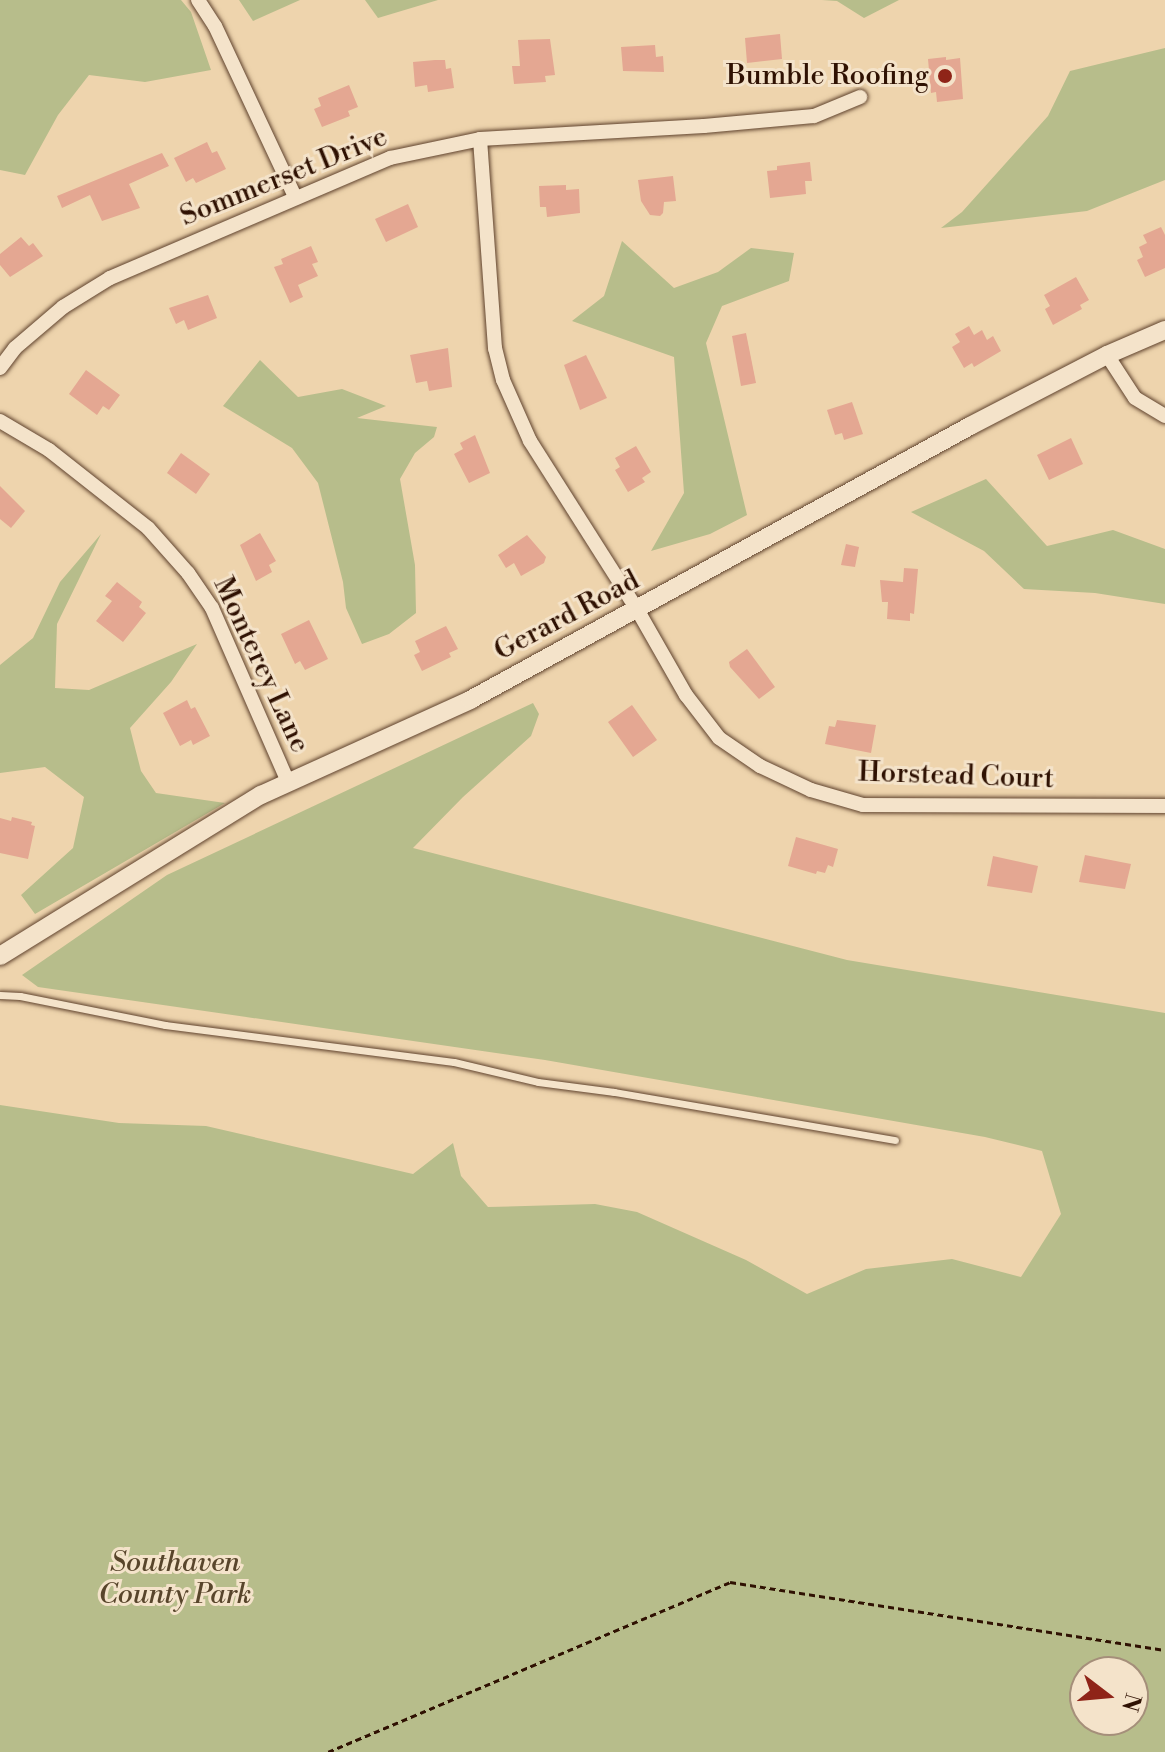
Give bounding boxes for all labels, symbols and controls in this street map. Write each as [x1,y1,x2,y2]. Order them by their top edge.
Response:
place label: Bumble Roofing [726,59,929,93]
marker: Bumble Roofing [936,67,954,85]
street label: Sommerset Drive [175,120,393,234]
street label: Gerard Road [489,564,645,668]
street label: Monterey Lane [206,572,316,758]
street label: Horstead Court [857,756,1055,796]
park label: Southaven County Park [99,1546,251,1612]
north arrow [1069,1656,1149,1736]
text: N [1115,1690,1146,1714]

